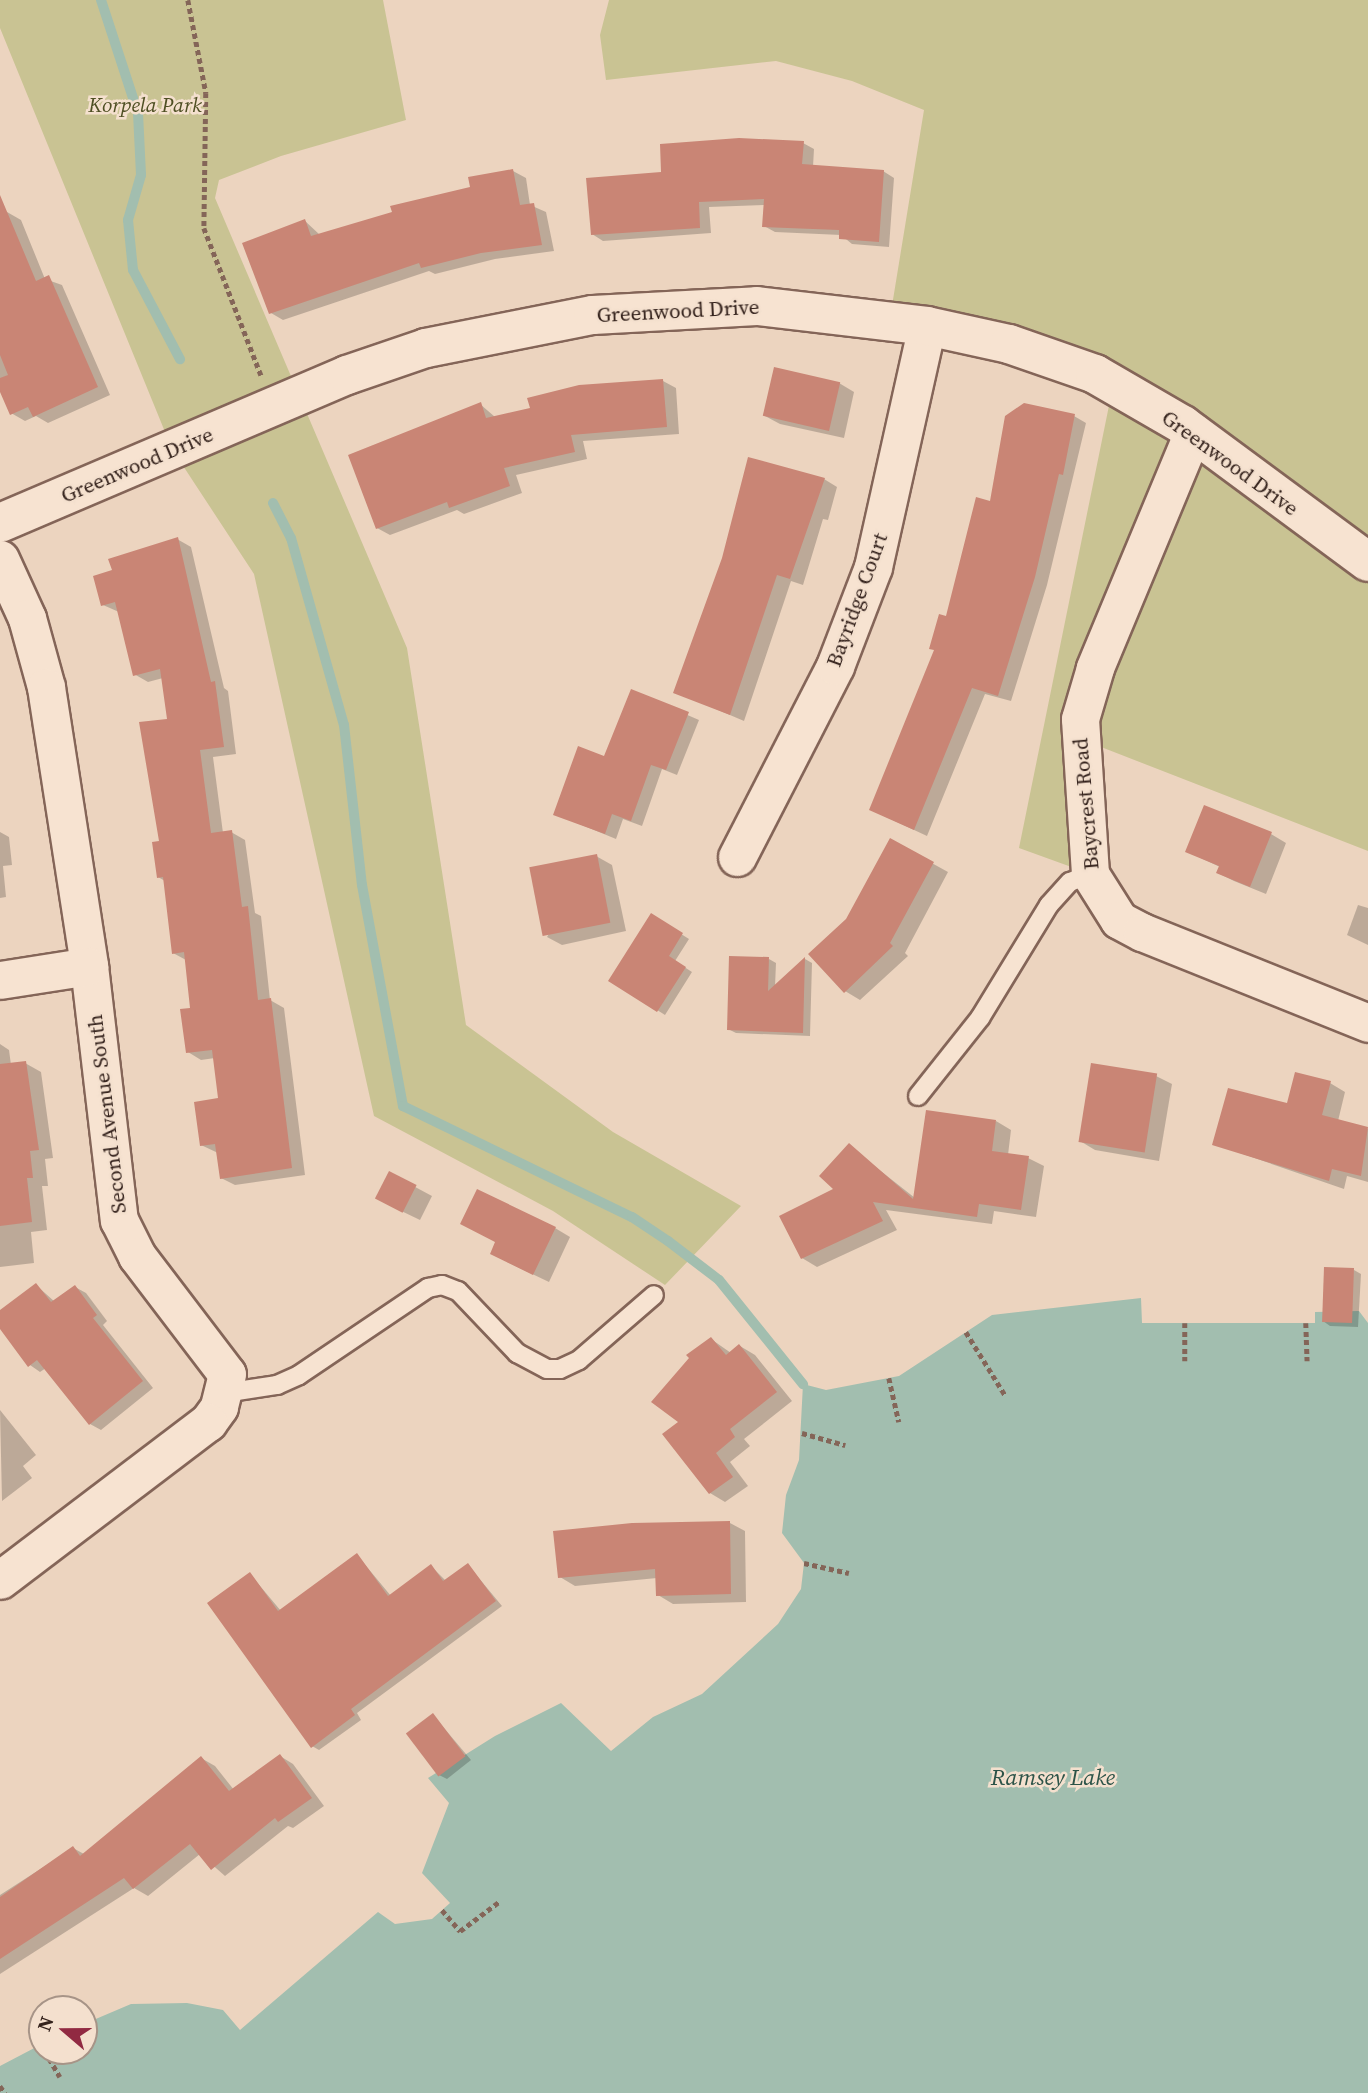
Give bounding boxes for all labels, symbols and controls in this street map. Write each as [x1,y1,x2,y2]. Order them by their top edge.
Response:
park label: Korpela Park [88,92,202,118]
street label: Greenwood Drive [596,294,760,328]
street label: Greenwood Drive [1157,405,1303,521]
street label: Greenwood Drive [57,422,217,508]
street label: Bayridge Court [821,530,893,670]
street label: Baycrest Road [1068,737,1104,871]
street label: Second Avenue South [82,1013,132,1215]
water label: Ramsey Lake [991,1763,1115,1791]
north arrow [28,1995,98,2065]
text: N [31,2013,60,2034]

